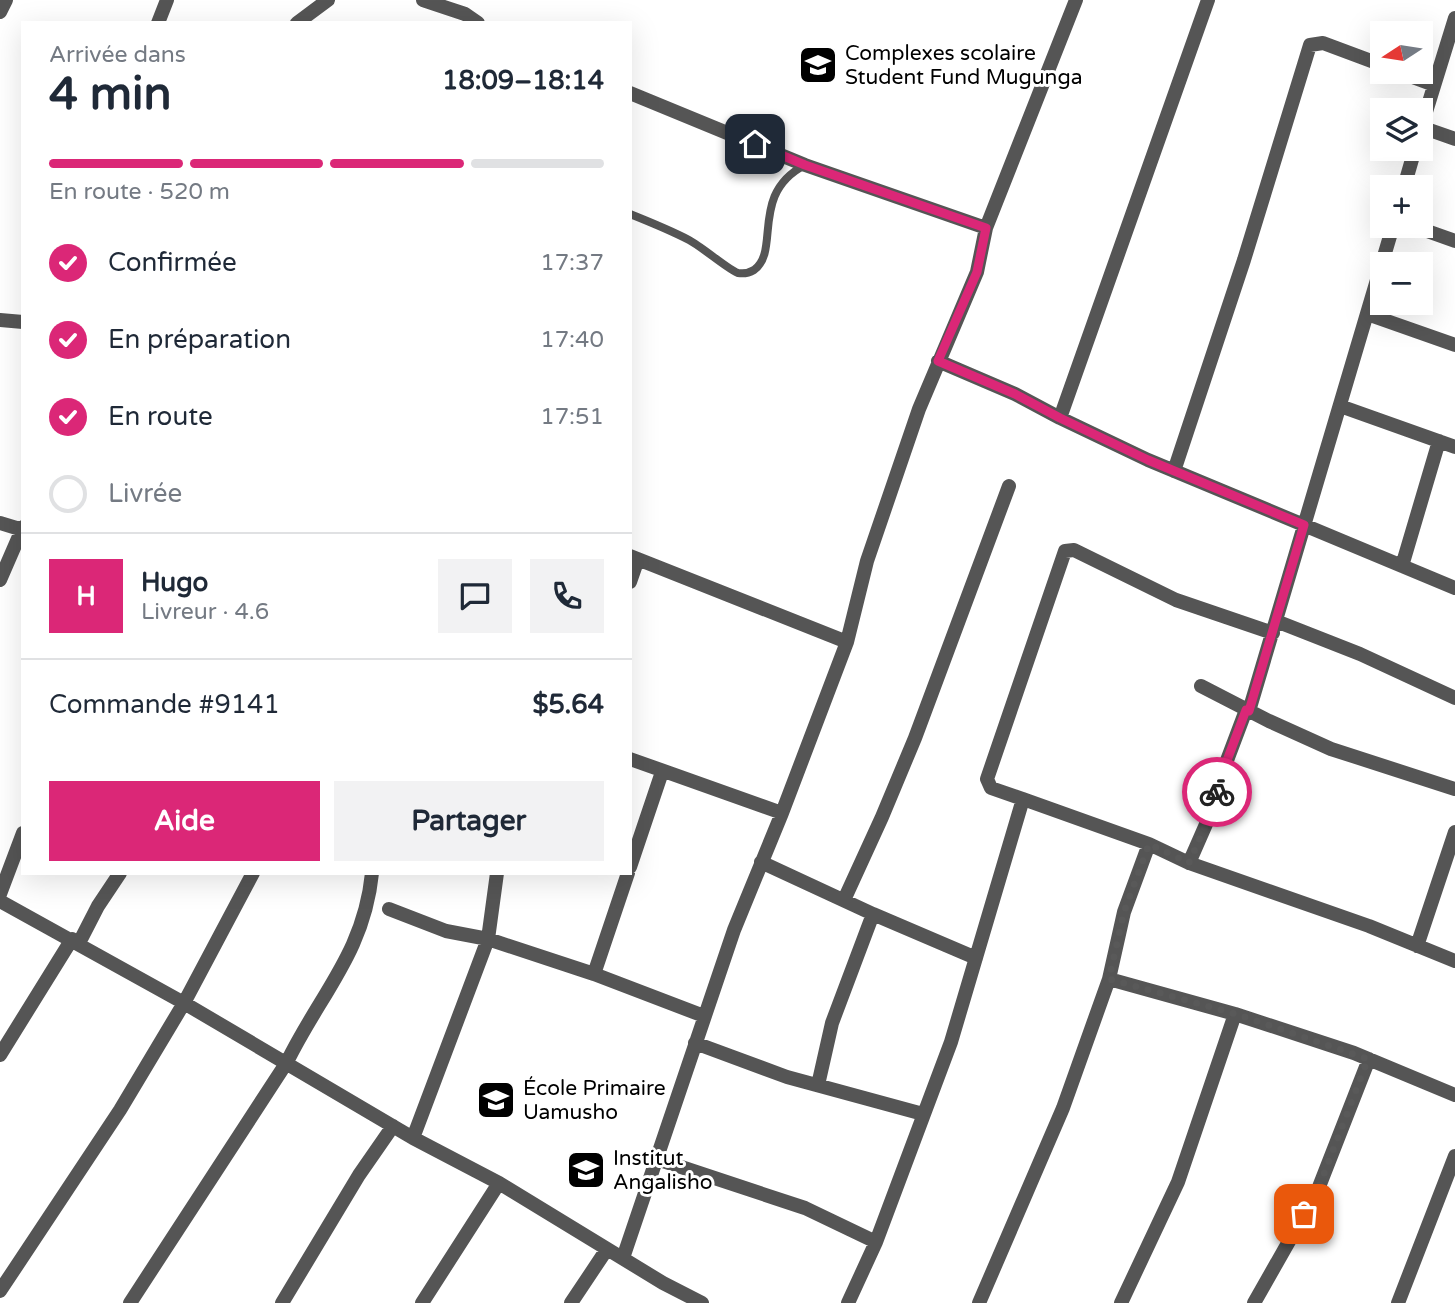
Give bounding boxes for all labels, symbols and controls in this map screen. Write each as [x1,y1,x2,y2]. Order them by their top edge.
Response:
north arrow [1370,21,1433,84]
map controls [1370,21,1433,315]
text: Arrivée dans [49,41,186,69]
place label: Complexes scolaire Student Fund Mugunga [845,41,1082,90]
school or university icon: Complexes scolaire Student Fund Mugunga [797,44,839,86]
text: 18:09–18:14 [442,65,604,96]
text: 4 min [49,67,172,122]
button: layers [1370,98,1433,161]
pin [725,114,785,174]
icon: home [736,125,774,163]
button: + [1370,175,1433,238]
text: En route · 520 m [49,178,230,206]
icon: check [49,244,87,282]
text: Confirmée [108,247,237,278]
text: 17:37 [540,249,604,277]
button: − [1370,252,1433,315]
icon: check [49,321,87,359]
text: En préparation [108,324,291,355]
text: 17:40 [540,326,604,354]
icon: check [49,398,87,436]
text: En route [108,401,213,432]
text: 17:51 [540,403,604,431]
text: Livrée [108,478,182,509]
button: chat [438,559,512,633]
button: phone [530,559,604,633]
text: Hugo [141,567,208,598]
text: H [76,581,96,612]
text: Livreur · 4.6 [141,598,269,626]
text: Commande #9141 [49,689,280,720]
text: $5.64 [532,689,604,720]
courier [1182,757,1252,827]
icon: bike [1198,773,1236,811]
button: Aide [49,781,320,861]
button: Partager [334,781,604,861]
place label: École Primaire Uamusho [523,1076,666,1125]
school or university icon: École Primaire Uamusho [475,1079,517,1121]
place label: Institut Angalisho [613,1146,712,1195]
school or university icon: Institut Angalisho [565,1149,607,1191]
pin [1274,1184,1334,1244]
icon: bag [1285,1195,1323,1233]

